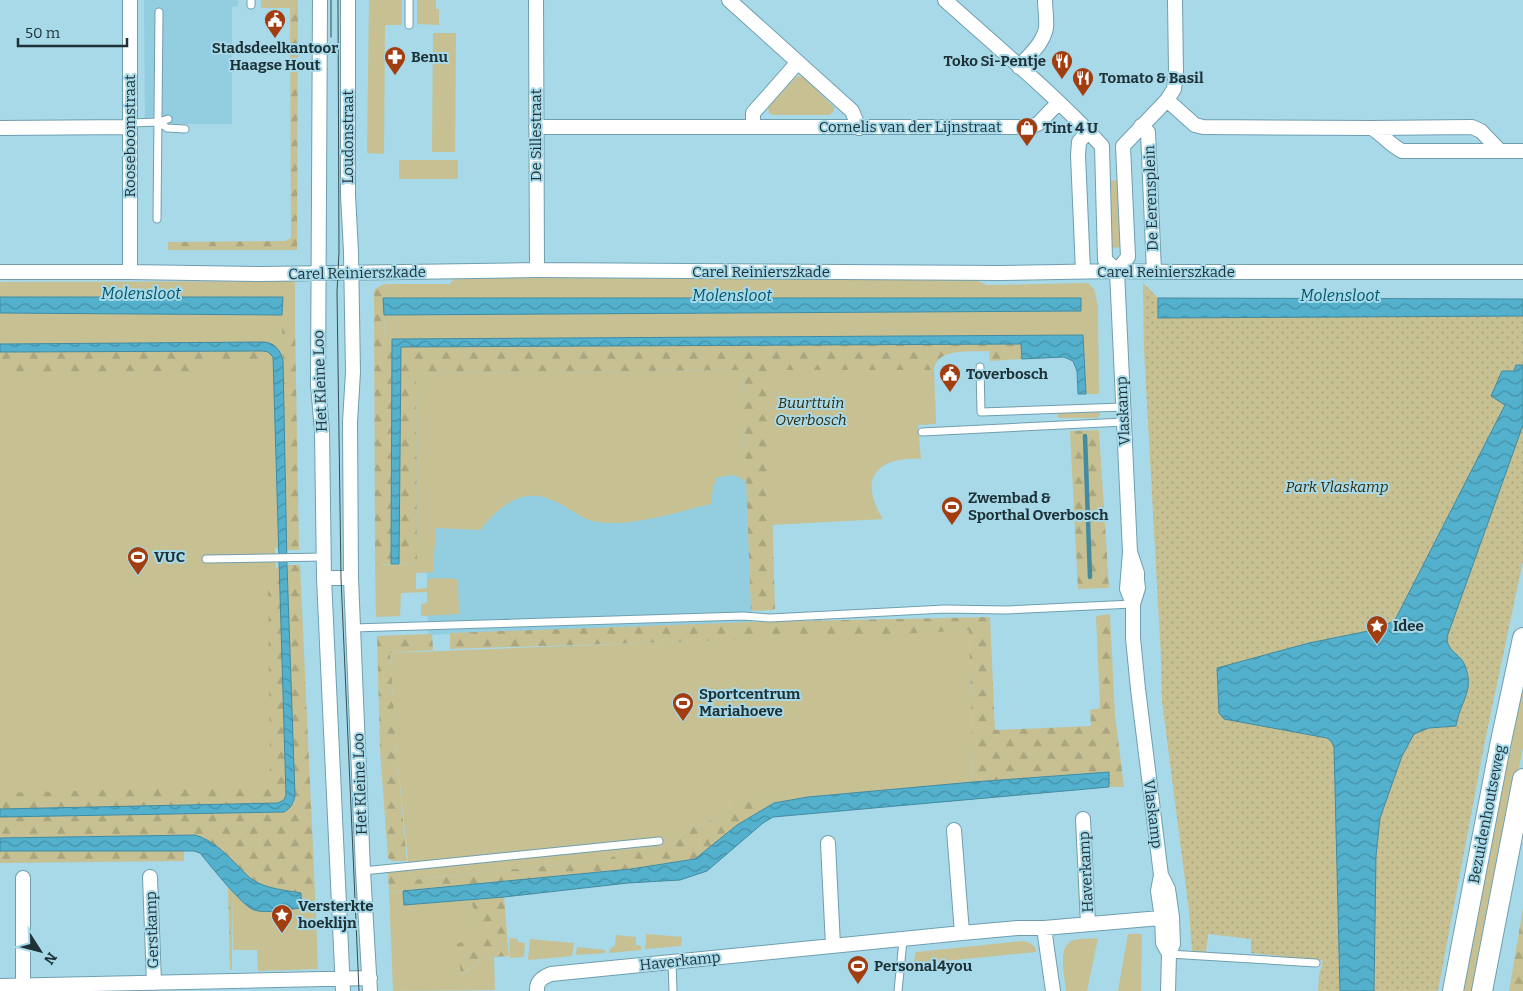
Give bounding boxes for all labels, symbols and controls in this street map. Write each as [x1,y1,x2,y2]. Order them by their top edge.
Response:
public building icon: Stadsdeelkantoor Haagse Hout [263,8,287,39]
scale bar [18,15,126,47]
text: 50 m [25,24,61,42]
place label: Stadsdeelkantoor Haagse Hout [212,39,338,74]
pharmacy icon: Benu [383,45,407,76]
place label: Benu [411,48,449,66]
restaurant icon: Toko Si-Pentje [1050,49,1074,80]
place label: Toko Si-Pentje [944,52,1046,70]
restaurant icon: Tomato & Basil [1071,66,1095,97]
place label: Tomato & Basil [1099,69,1204,87]
street label: Rooseboomstraat [121,74,139,198]
street label: De Sillestraat [527,88,545,181]
street label: Loudonstraat [339,90,357,184]
shop icon: Tint 4 U [1015,116,1039,147]
street label: Cornelis van der Lijnstraat [819,118,1002,136]
place label: Tint 4 U [1043,119,1098,137]
street label: De Eerensplein [1140,144,1162,251]
street label: Carel Reinierszkade [288,263,426,283]
street label: Carel Reinierszkade [692,263,830,281]
street label: Carel Reinierszkade [1097,263,1235,281]
water label: Molensloot [101,284,181,303]
water label: Molensloot [692,286,772,305]
water label: Molensloot [1300,286,1380,305]
street label: Het Kleine Loo [309,330,331,432]
public building icon: Toverbosch [938,362,962,393]
place label: Toverbosch [966,365,1049,383]
street label: Vlaskamp [1112,376,1134,446]
park label: Buurttuin Overbosch [775,394,847,429]
park label: Park Vlaskamp [1285,478,1389,496]
place label: Zwembad & Sporthal Overbosch [968,489,1109,524]
sports icon: Zwembad & Sporthal Overbosch [940,495,964,526]
sports icon: VUC [126,545,150,576]
place label: VUC [154,548,185,566]
place icon: Idee [1365,614,1389,645]
place label: Idee [1393,617,1424,635]
place label: Sportcentrum Mariahoeve [699,685,801,720]
sports icon: Sportcentrum Mariahoeve [671,691,695,722]
street label: Het Kleine Loo [349,733,371,835]
street label: Bezuidenhoutseweg [1465,743,1509,885]
street label: Vlaskamp [1140,779,1166,850]
street label: Haverkamp [1075,831,1097,913]
street label: Gerstkamp [142,891,162,969]
place label: Versterkte hoeklijn [298,897,374,932]
place icon: Versterkte hoeklijn [270,903,294,934]
north arrow [15,926,65,976]
street label: Haverkamp [639,948,721,974]
text: N [40,949,60,968]
sports icon: Personal4you [846,954,870,985]
place label: Personal4you [874,957,973,975]

